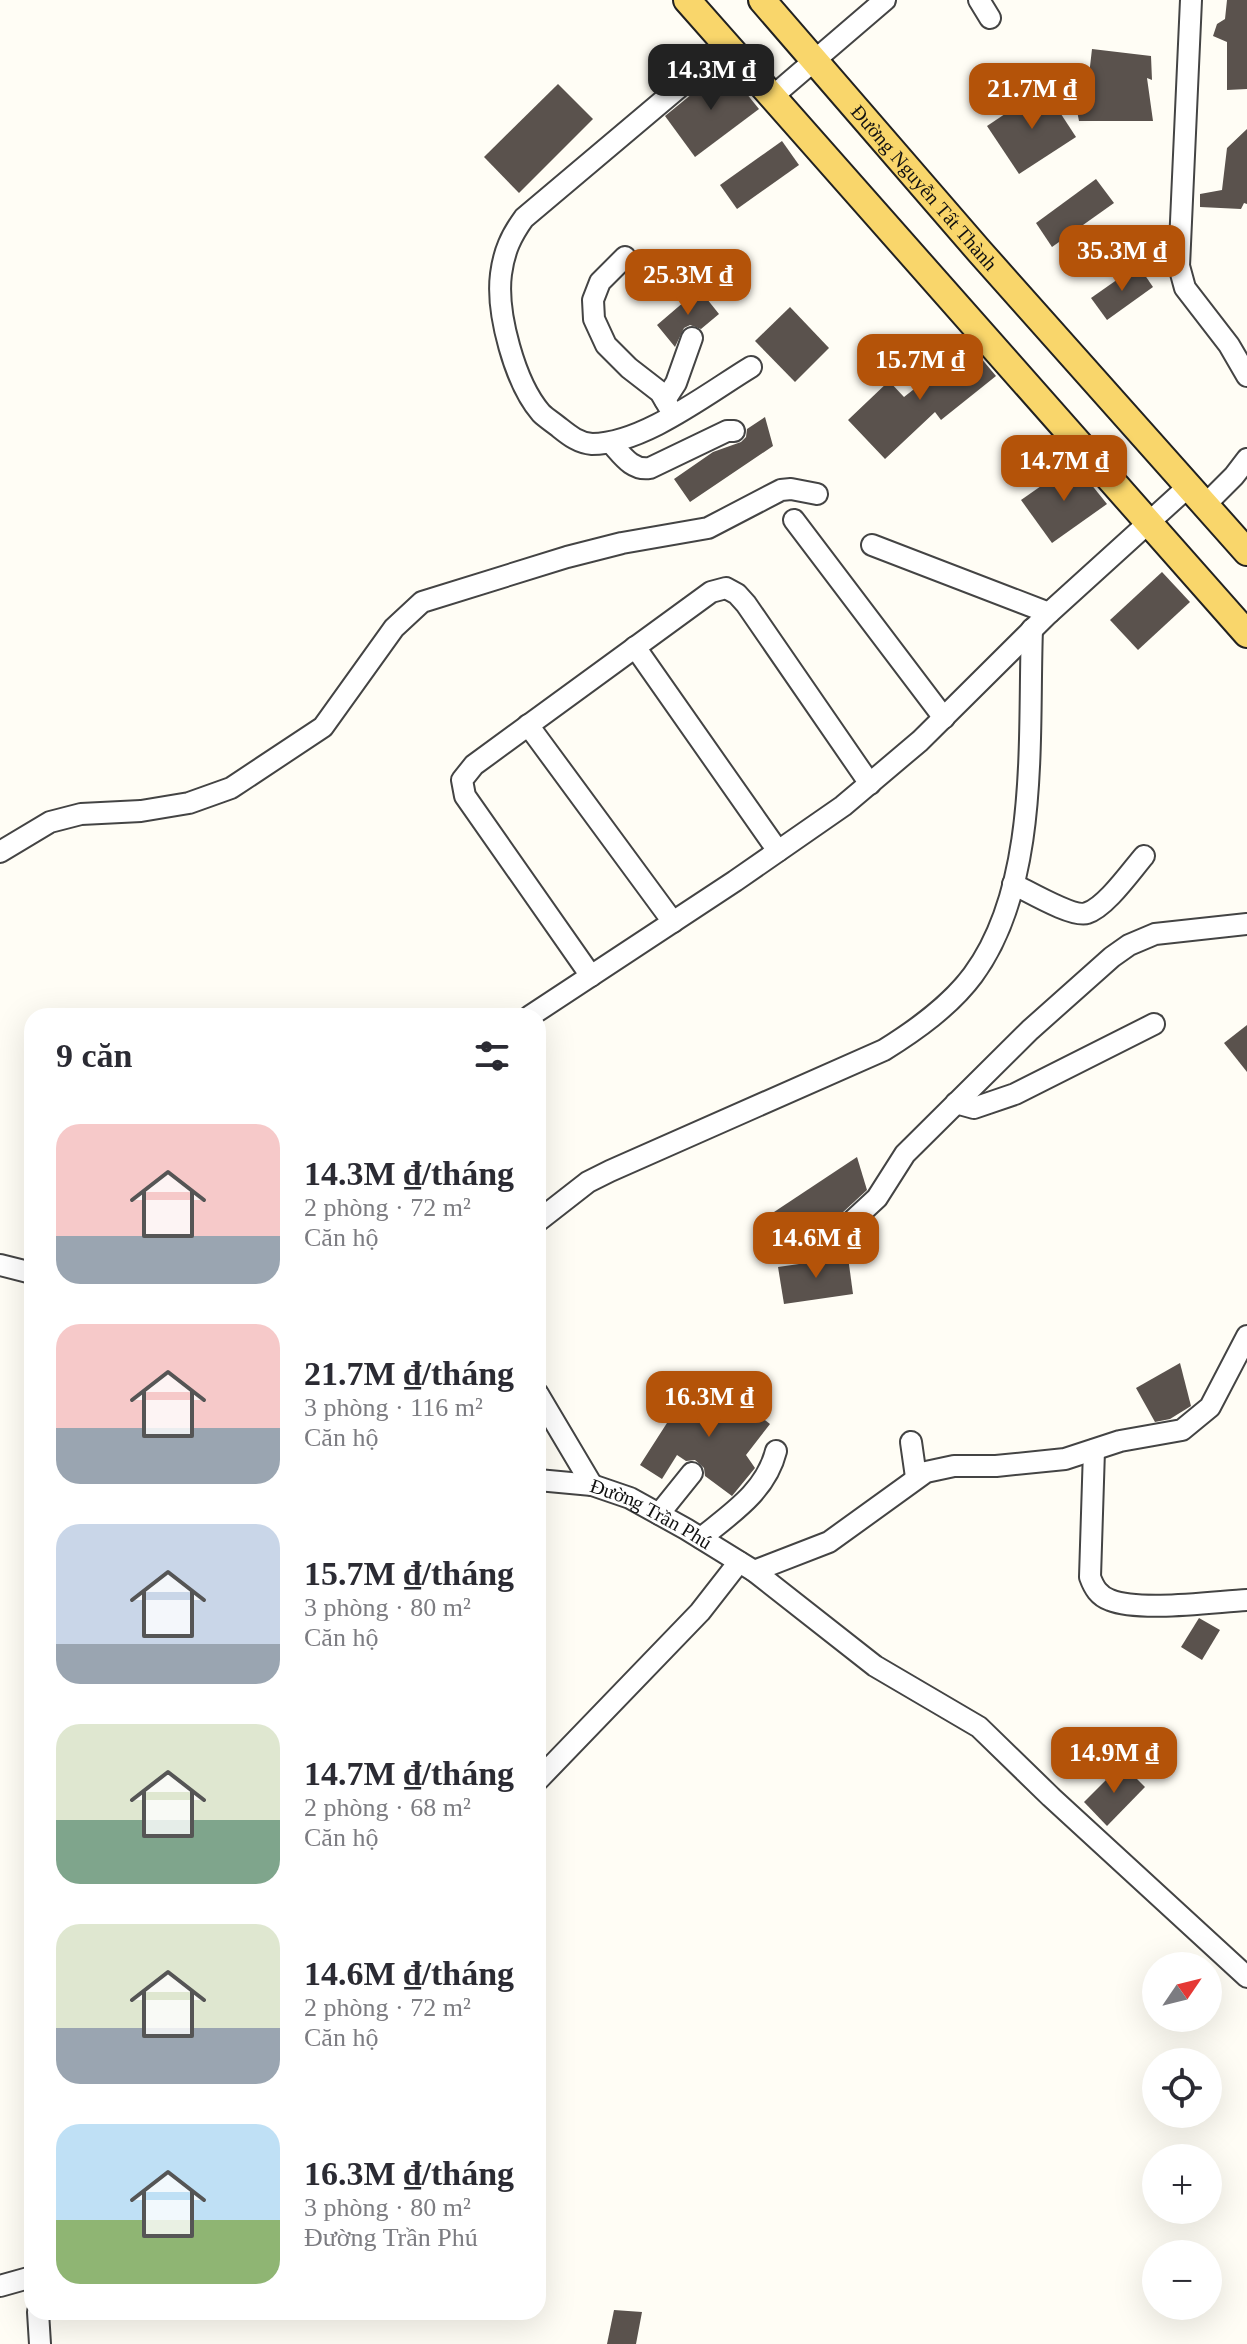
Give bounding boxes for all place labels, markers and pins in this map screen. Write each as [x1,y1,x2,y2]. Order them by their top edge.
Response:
pin: 14.3M ₫ [637,44,785,112]
pin: 21.7M ₫ [958,63,1106,131]
pin: 35.3M ₫ [1048,225,1196,293]
pin: 25.3M ₫ [614,249,762,317]
pin: 15.7M ₫ [846,334,994,402]
pin: 14.7M ₫ [990,435,1138,503]
pin: 14.6M ₫ [742,1212,890,1280]
pin: 16.3M ₫ [635,1371,783,1439]
pin: 14.9M ₫ [1040,1727,1188,1795]

